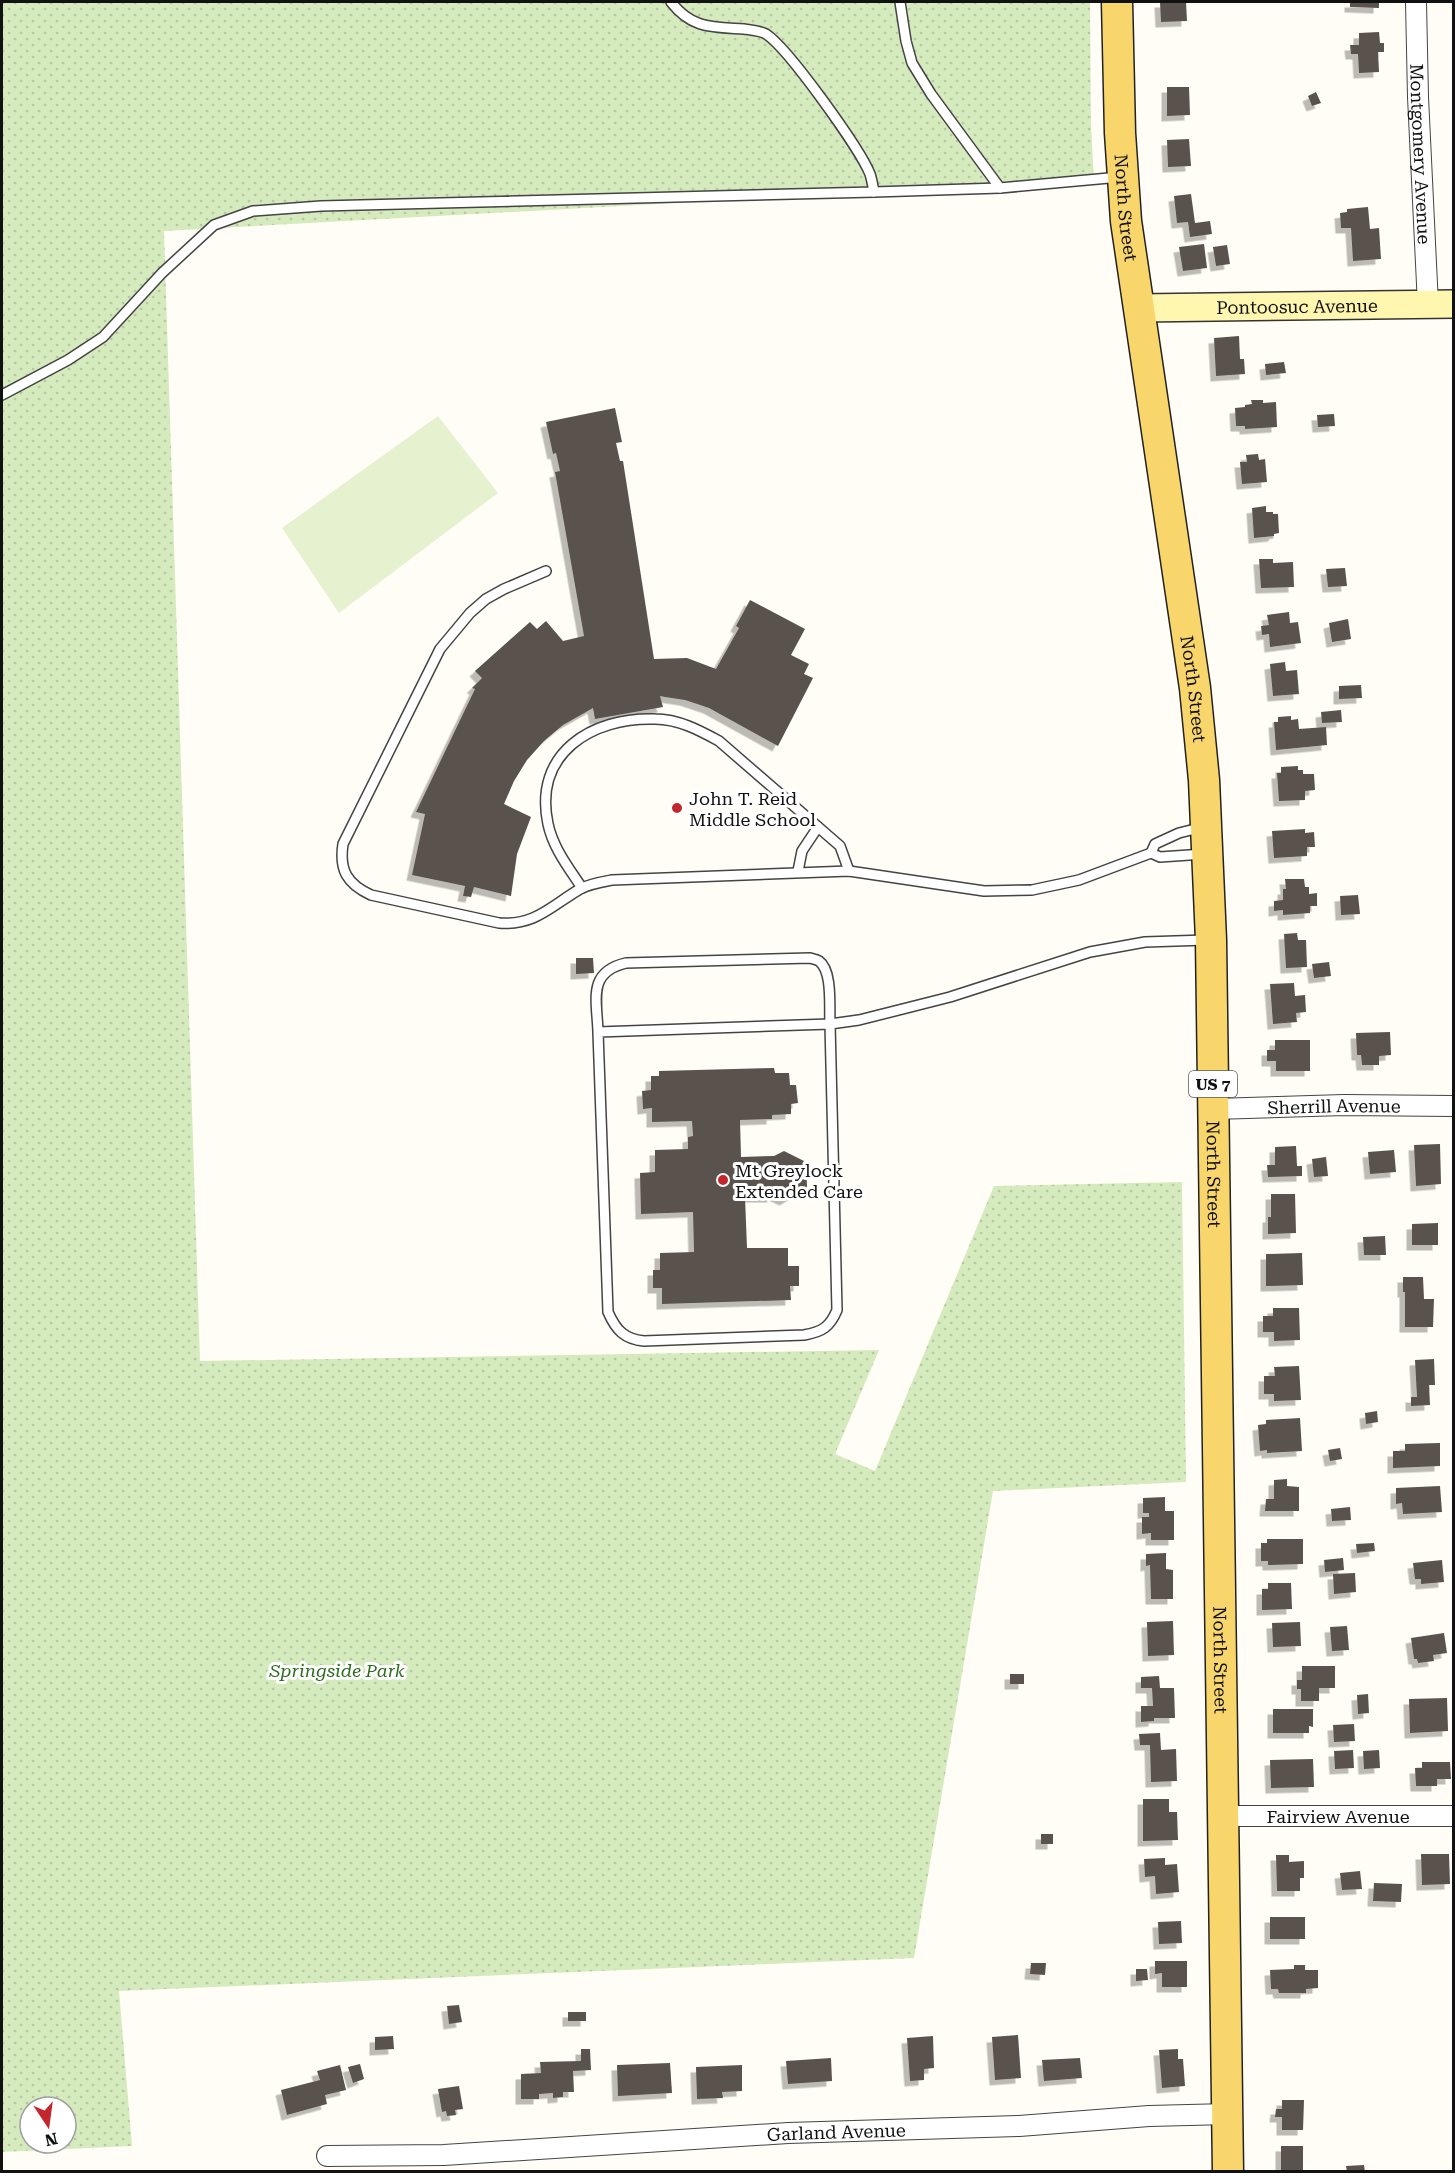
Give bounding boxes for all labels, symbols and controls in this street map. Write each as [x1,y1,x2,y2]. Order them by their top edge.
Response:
street label: Montgomery Avenue [1407,63,1436,245]
street label: North Street [1111,153,1142,263]
street label: Pontoosuc Avenue [1216,294,1378,318]
street label: North Street [1177,634,1211,744]
place label: John T. Reid Middle School [689,788,816,830]
marker: John T. Reid Middle School [670,801,684,815]
road number: US 7 [1189,1071,1237,1097]
street label: Sherrill Avenue [1267,1094,1401,1118]
street label: North Street [1203,1120,1225,1228]
place label: Mt Greylock Extended Care [735,1160,863,1202]
marker: Mt Greylock Extended Care [716,1173,730,1187]
street label: North Street [1210,1606,1232,1714]
park label: Springside Park [268,1660,405,1681]
street label: Fairview Avenue [1266,1806,1410,1827]
north arrow [18,2095,78,2155]
street label: Garland Avenue [766,2119,906,2145]
text: N [43,2128,59,2150]

